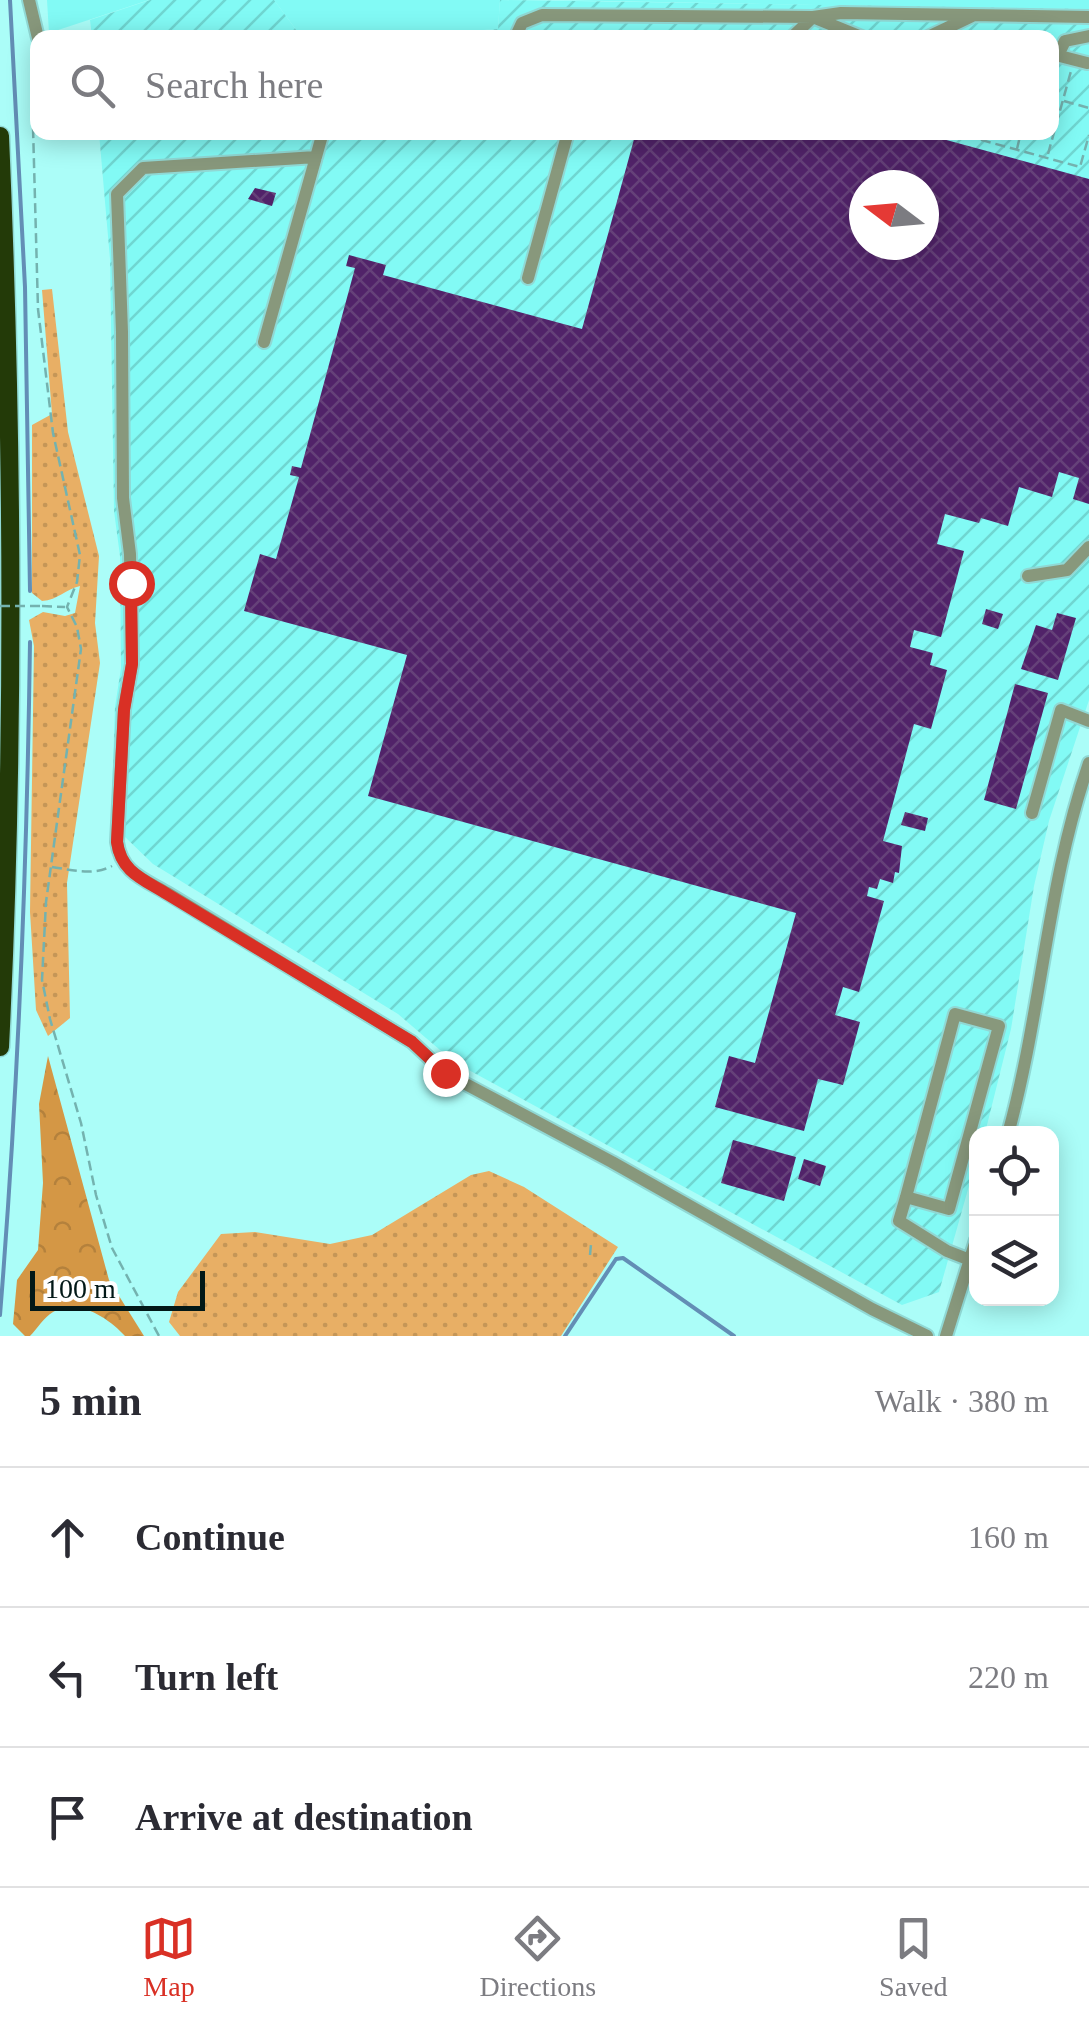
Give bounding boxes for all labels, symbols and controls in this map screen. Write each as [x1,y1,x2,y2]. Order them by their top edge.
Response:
search box [30,30,1059,140]
icon: search [65,58,120,113]
text: Search here [145,64,323,106]
north arrow [849,170,939,260]
route start [109,561,155,607]
route end [423,1051,469,1097]
map controls [969,1126,1059,1306]
button: locate [969,1126,1059,1216]
button: layers [969,1216,1059,1306]
scale bar [30,1266,205,1310]
text: 100 m [45,1273,116,1304]
text: 5 min [40,1378,142,1424]
text: Walk · 380 m [875,1383,1049,1419]
icon: ahead [40,1510,95,1565]
text: Continue [135,1516,285,1558]
text: 160 m [968,1519,1049,1555]
icon: left [40,1650,95,1705]
text: Turn left [135,1656,278,1698]
text: 220 m [968,1659,1049,1695]
icon: arrive [40,1790,95,1845]
text: Arrive at destination [135,1796,473,1838]
tab: Map [141,1911,196,2003]
tab: Directions [479,1911,596,2003]
tab: Saved [879,1911,948,2003]

